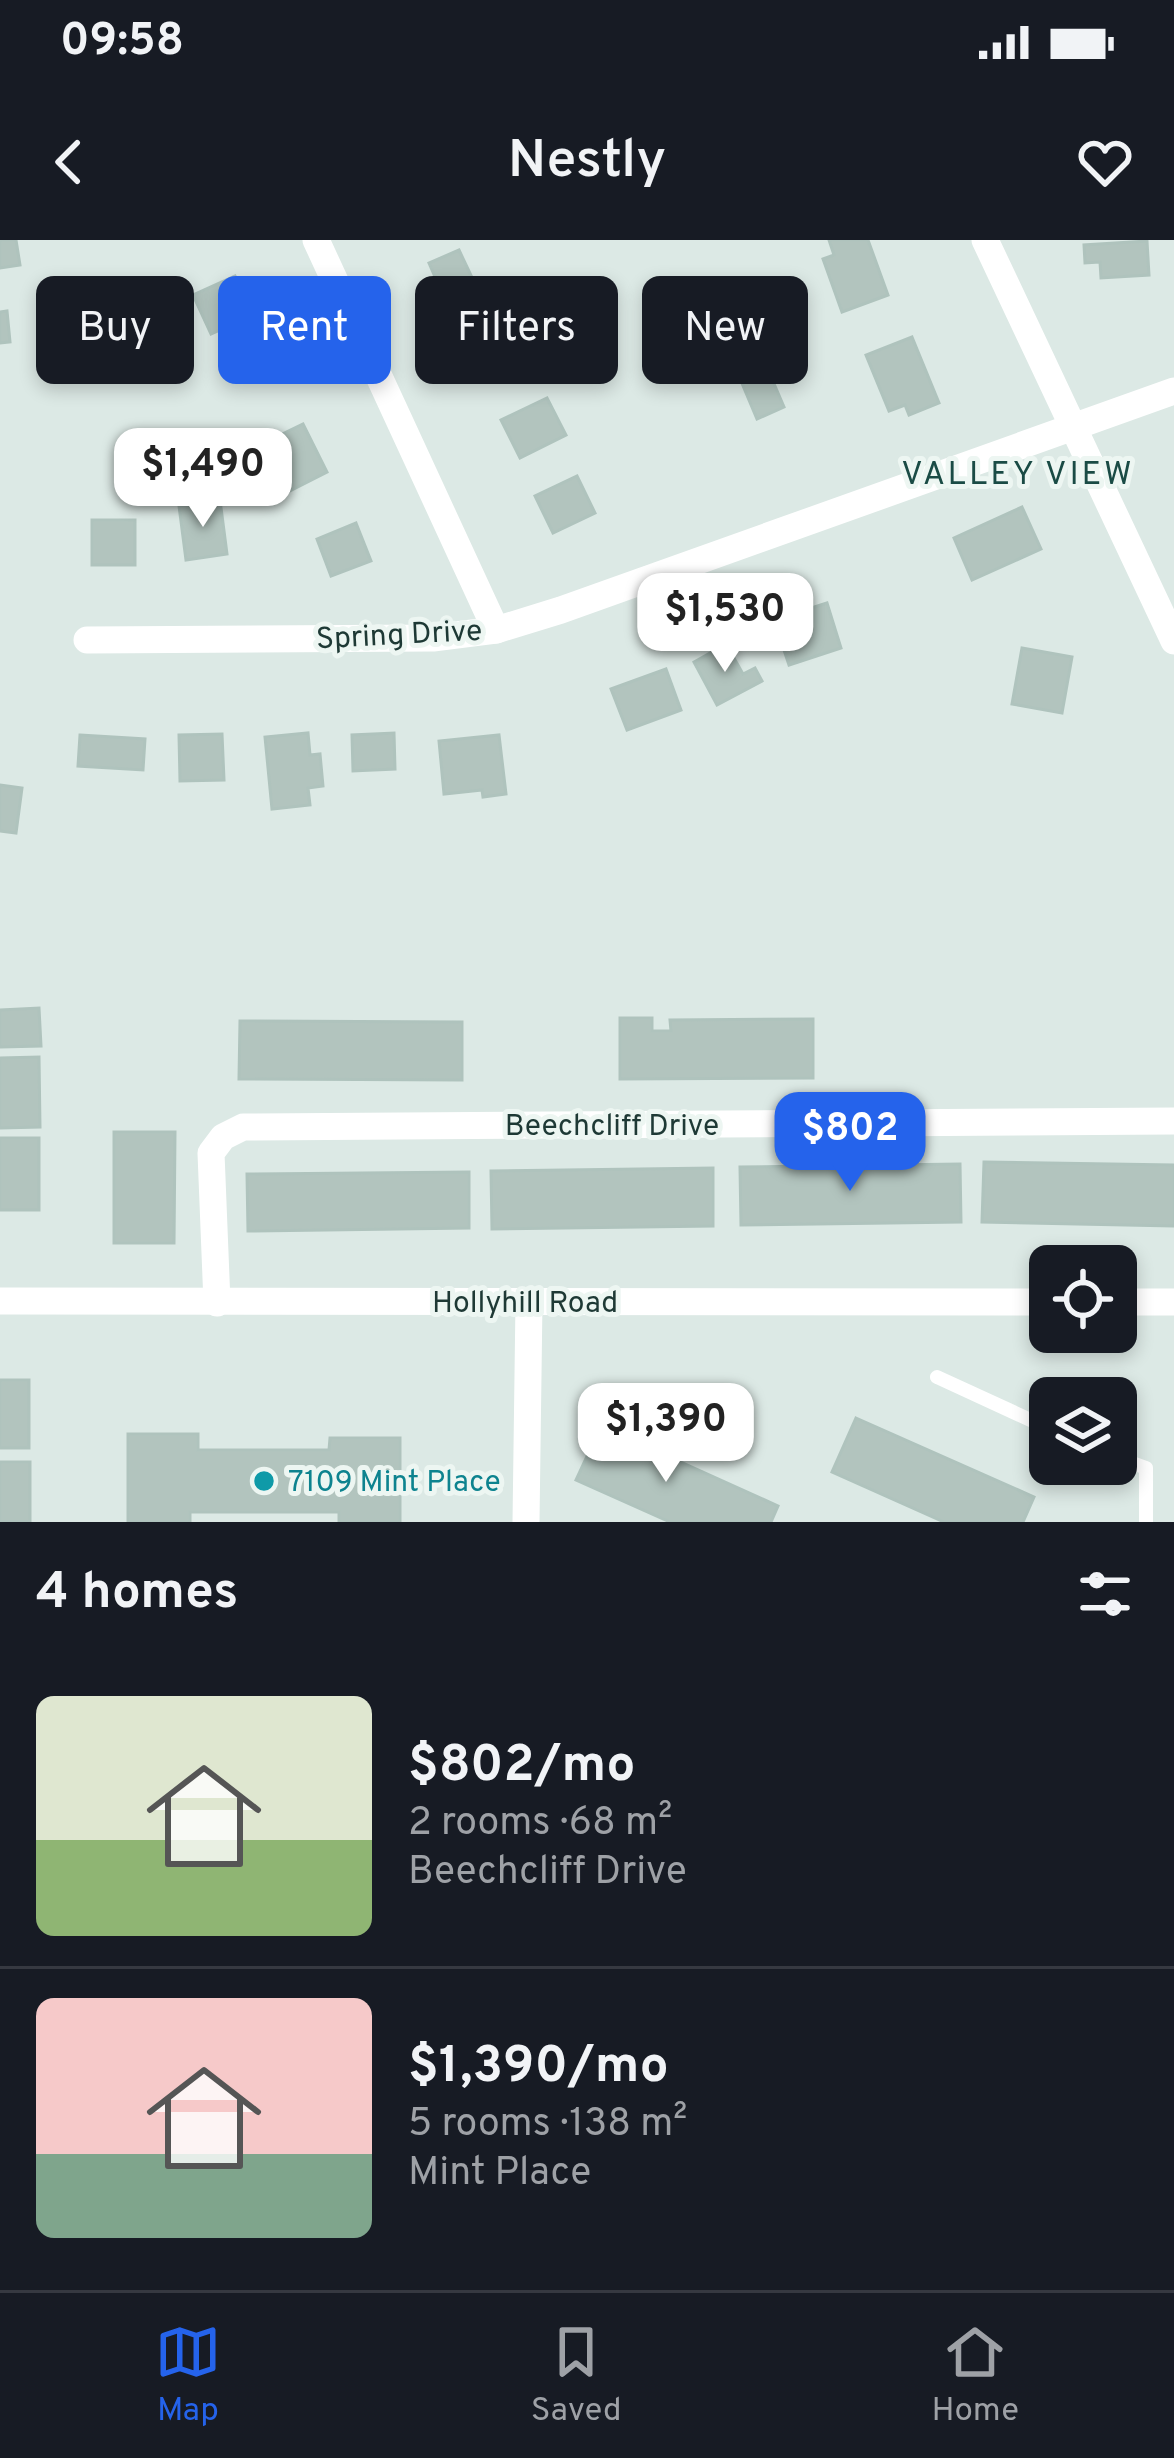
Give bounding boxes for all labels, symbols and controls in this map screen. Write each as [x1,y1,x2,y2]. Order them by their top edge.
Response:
text: 09:58 [60,14,184,71]
text: Nestly [508,128,666,197]
icon: back [36,129,102,195]
icon: heart [1072,129,1138,195]
chip: Buy [36,276,194,384]
chip: Rent [218,276,391,384]
chip: Filters [415,276,618,384]
chip: New [642,276,808,384]
pin: $1,490 [105,428,301,530]
text: $1,490 [141,442,265,491]
district label: VALLEY VIEW [901,455,1135,497]
pin: $1,530 [627,573,823,675]
text: $1,530 [664,587,786,636]
street label: Spring Drive [315,614,483,659]
pin: $802 [779,1092,921,1194]
text: $802 [802,1106,898,1155]
street label: Beechcliff Drive [505,1109,719,1146]
map controls [1029,1245,1137,1485]
button: locate [1029,1245,1137,1353]
street label: Hollyhill Road [432,1286,618,1323]
button: layers [1029,1377,1137,1485]
pin: $1,390 [568,1383,764,1485]
text: $1,390 [605,1397,727,1446]
place label: 7109 Mint Place [288,1465,501,1502]
marker: 7109 Mint Place [251,1468,277,1494]
icon: filters [1072,1561,1138,1627]
text: 4 homes [36,1562,238,1627]
text: $802/mo [408,1735,635,1800]
icon: home [132,1744,276,1888]
text: 2 rooms · 68 m² [408,1800,672,1849]
text: Beechcliff Drive [408,1849,687,1898]
text: $1,390/mo [408,2036,669,2101]
icon: home [132,2046,276,2190]
text: 5 rooms · 138 m² [408,2101,687,2150]
text: Mint Place [408,2150,591,2199]
tab: Map [155,2319,221,2433]
tab: Saved [531,2319,622,2433]
tab: Home [931,2319,1019,2433]

